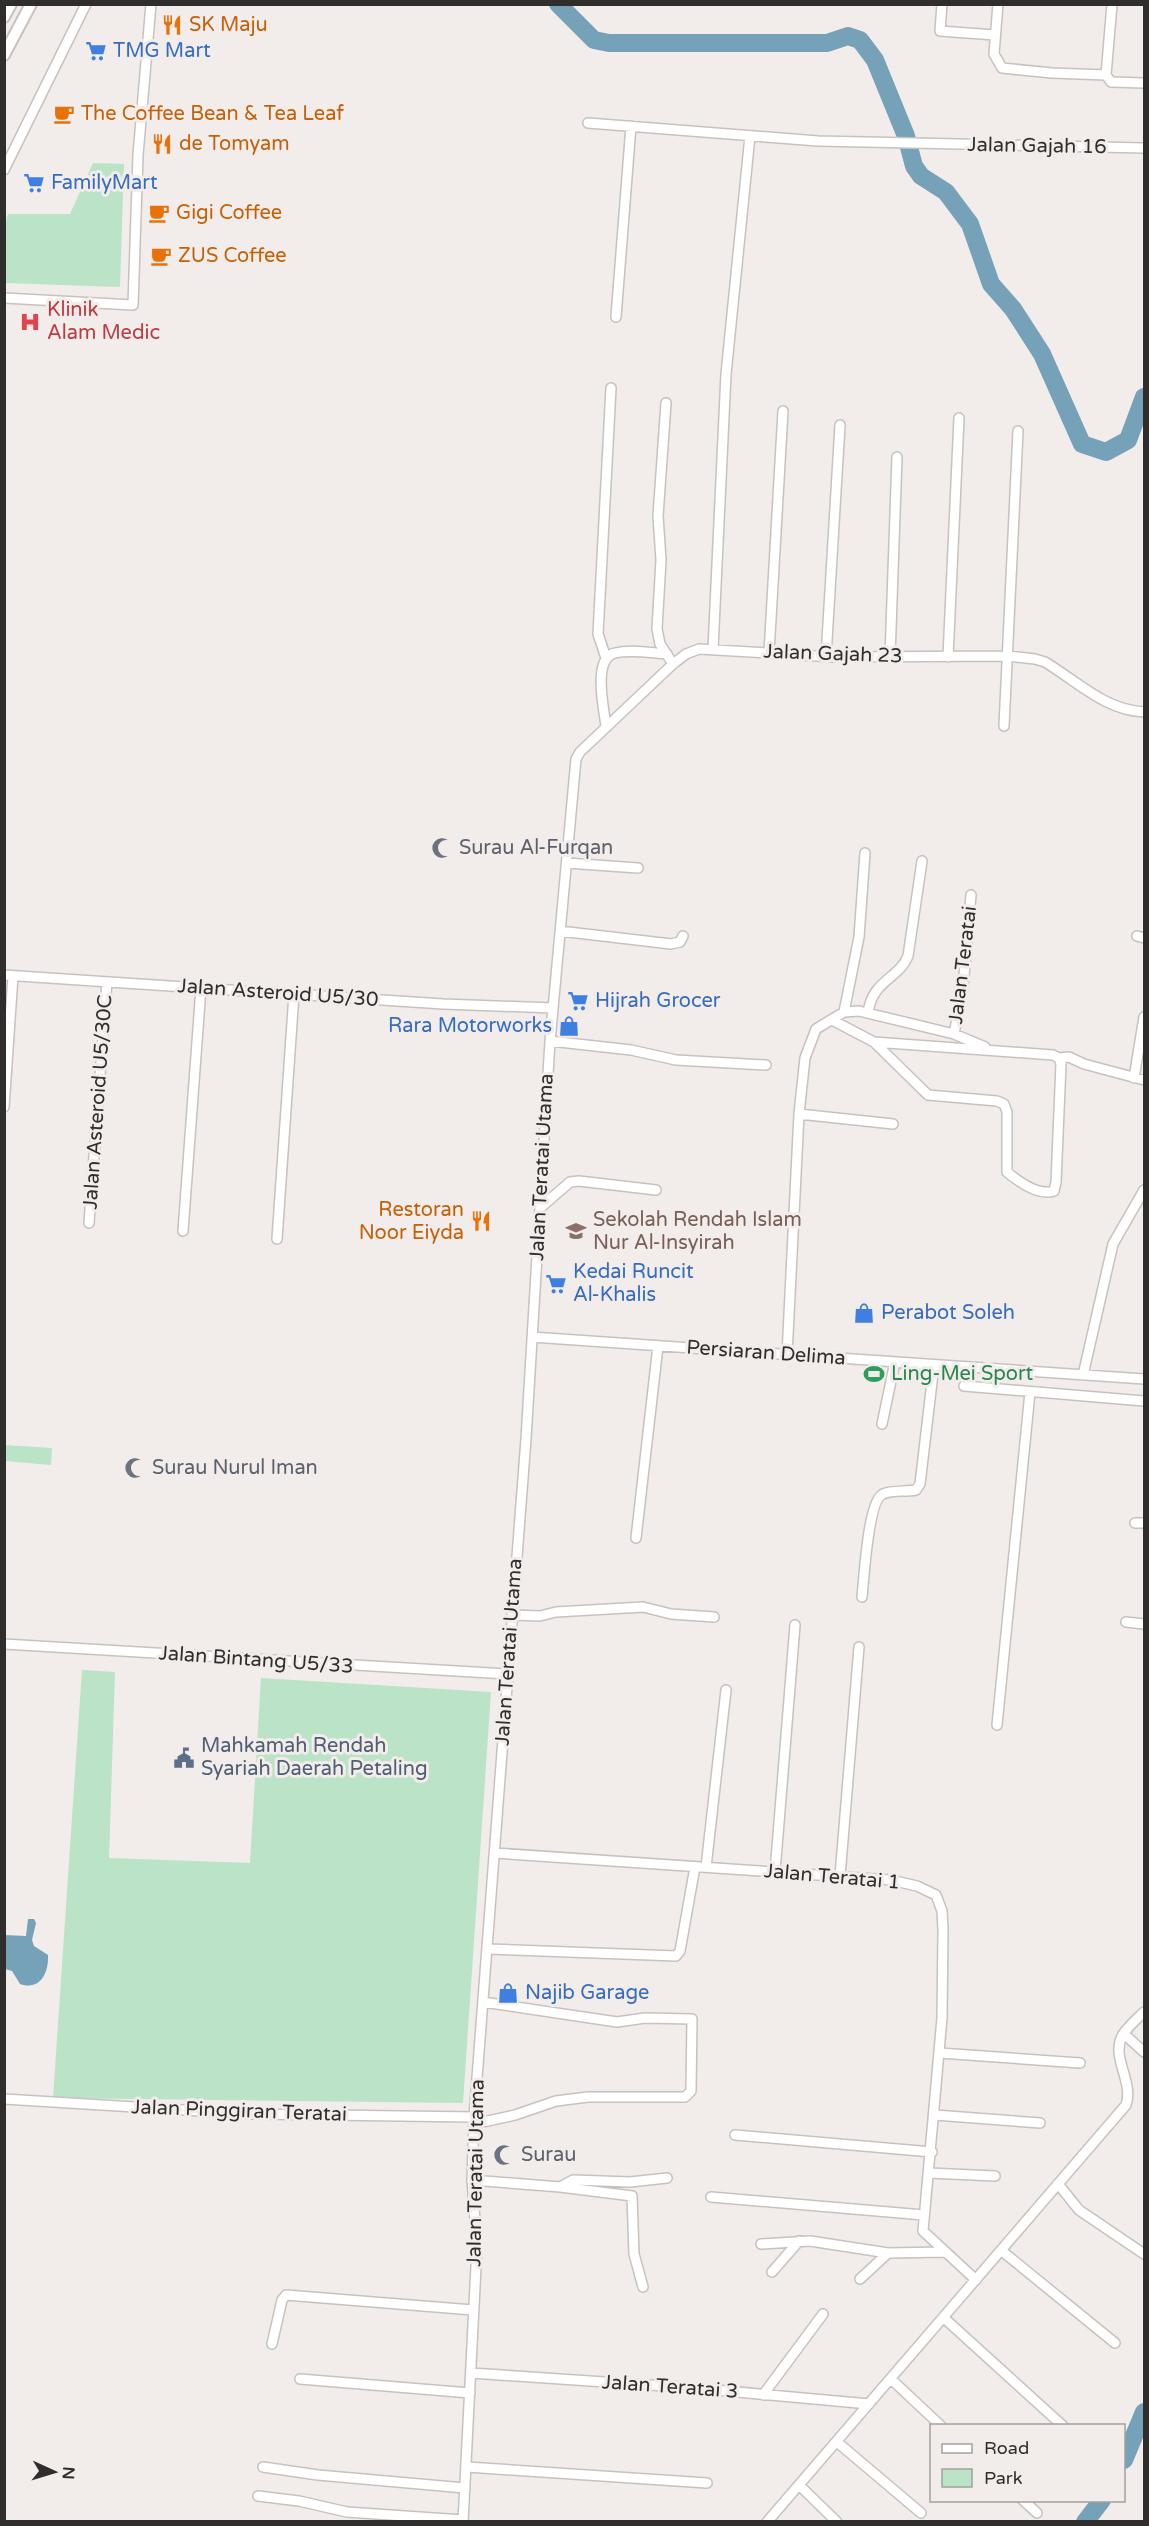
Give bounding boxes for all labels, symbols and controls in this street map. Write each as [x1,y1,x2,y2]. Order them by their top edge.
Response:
restaurant icon: SK Maju [160,13,184,37]
place label: SK Maju [189,13,268,37]
supermarket icon: TMG Mart [84,39,108,63]
place label: TMG Mart [113,39,211,63]
cafe icon: The Coffee Bean & Tea Leaf [52,102,76,126]
place label: The Coffee Bean & Tea Leaf [81,102,344,126]
restaurant icon: de Tomyam [150,132,174,156]
place label: de Tomyam [179,132,290,156]
street label: Jalan Gajah 16 [967,133,1107,159]
supermarket icon: FamilyMart [22,171,46,195]
place label: FamilyMart [51,171,158,195]
cafe icon: Gigi Coffee [147,201,171,225]
place label: Gigi Coffee [176,201,282,225]
cafe icon: ZUS Coffee [149,244,173,268]
place label: ZUS Coffee [178,244,287,268]
place label: Klinik Alam Medic [47,298,160,345]
hospital icon: Klinik Alam Medic [18,310,42,334]
street label: Jalan Gajah 23 [763,640,903,668]
mosque icon: Surau Al-Furqan [430,836,454,860]
place label: Surau Al-Furqan [459,836,613,860]
street label: Jalan Teratai [944,905,982,1025]
street label: Jalan Asteroid U5/30 [177,974,379,1012]
supermarket icon: Hijrah Grocer [566,989,590,1013]
place label: Hijrah Grocer [595,989,721,1013]
street label: Jalan Asteroid U5/30C [79,994,117,1210]
place label: Rara Motorworks [388,1014,552,1038]
shop icon: Rara Motorworks [557,1014,581,1038]
street label: Jalan Teratai Utama [525,1073,559,1261]
place label: Restoran Noor Eiyda [359,1198,464,1245]
place label: Sekolah Rendah Islam Nur Al-Insyirah [593,1208,802,1255]
restaurant icon: Restoran Noor Eiyda [469,1209,493,1233]
school or university icon: Sekolah Rendah Islam Nur Al-Insyirah [564,1219,588,1243]
place label: Kedai Runcit Al-Khalis [573,1260,694,1307]
supermarket icon: Kedai Runcit Al-Khalis [544,1272,568,1296]
shop icon: Perabot Soleh [852,1301,876,1325]
place label: Perabot Soleh [881,1301,1015,1325]
street label: Persiaran Delima [685,1335,847,1371]
sports icon: Ling-Mei Sport [862,1362,886,1386]
place label: Ling-Mei Sport [891,1362,1034,1386]
mosque icon: Surau Nurul Iman [123,1456,147,1480]
place label: Surau Nurul Iman [152,1456,318,1480]
street label: Jalan Teratai Utama [490,1558,528,1746]
street label: Jalan Bintang U5/33 [158,1641,354,1679]
place label: Mahkamah Rendah Syariah Daerah Petaling [201,1734,428,1781]
public building icon: Mahkamah Rendah Syariah Daerah Petaling [172,1746,196,1770]
street label: Jalan Teratai 1 [763,1859,901,1895]
shop icon: Najib Garage [496,1981,520,2005]
place label: Najib Garage [525,1981,649,2005]
street label: Jalan Teratai Utama [462,2079,490,2267]
street label: Jalan Pinggiran Teratai [131,2095,347,2127]
mosque icon: Surau [492,2143,516,2167]
place label: Surau [521,2143,576,2167]
street label: Jalan Teratai 3 [601,2370,739,2404]
legend [930,2424,1125,2502]
text: Road [984,2437,1029,2459]
north arrow [24,2442,84,2502]
text: N [58,2466,78,2480]
text: Park [984,2467,1023,2489]

